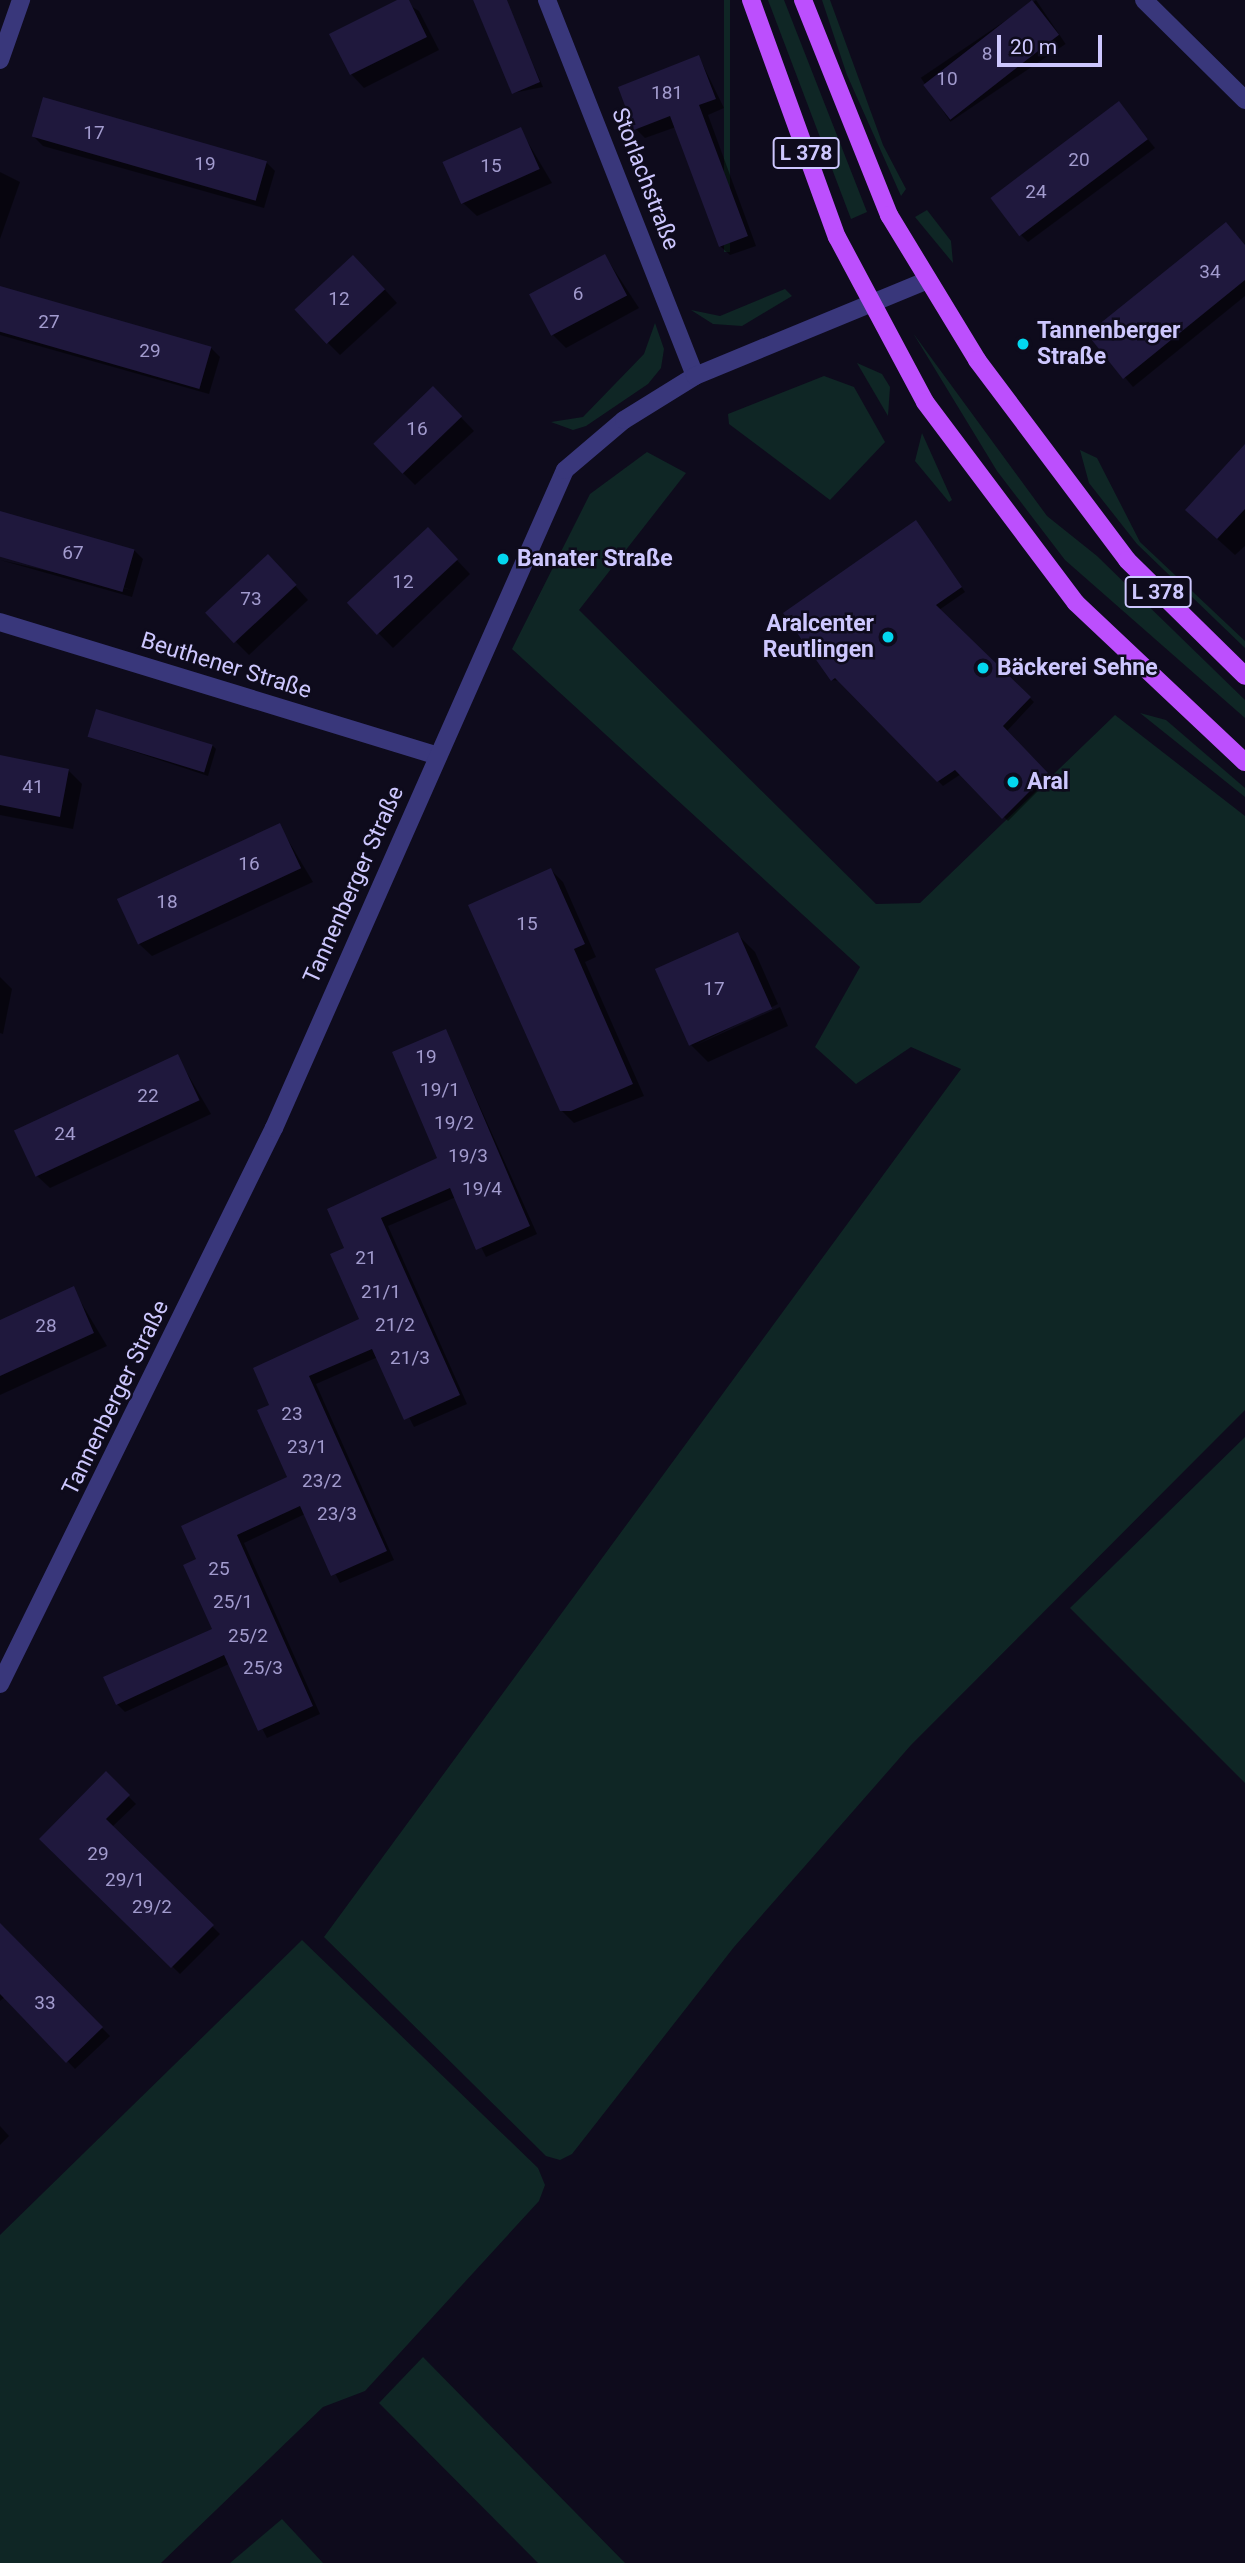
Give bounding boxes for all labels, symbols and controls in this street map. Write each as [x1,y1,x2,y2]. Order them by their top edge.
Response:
scale bar [1000,21,1105,65]
text: 20 m [1010,35,1057,59]
house number: 8 [982,43,992,65]
house number: 10 [936,68,958,90]
house number: 181 [651,82,683,104]
street label: Storlachstraße [605,104,685,254]
house number: 17 [83,122,105,144]
road number: L 378 [771,136,841,170]
house number: 20 [1068,149,1090,171]
house number: 19 [194,153,216,175]
house number: 15 [480,155,502,177]
house number: 24 [1025,181,1047,203]
house number: 34 [1199,261,1221,283]
house number: 6 [573,283,583,305]
house number: 12 [328,288,350,310]
house number: 27 [38,311,60,333]
place label: Tannenberger Straße [1037,317,1181,371]
marker: Tannenberger Straße [1015,336,1031,352]
house number: 29 [139,340,161,362]
house number: 16 [406,418,428,440]
house number: 67 [62,542,84,564]
place label: Banater Straße [517,545,673,573]
marker: Banater Straße [495,551,511,567]
house number: 12 [392,571,414,593]
road number: L 378 [1123,574,1193,610]
house number: 73 [240,588,262,610]
place label: Aralcenter Reutlingen [763,610,874,664]
street label: Beuthener Straße [137,627,315,705]
marker: Aralcenter Reutlingen [880,629,896,645]
place label: Bäckerei Sehne [997,654,1158,682]
marker: Bäckerei Sehne [975,660,991,676]
place label: Aral [1027,768,1069,796]
marker: Aral [1005,774,1021,790]
house number: 41 [22,776,44,798]
street label: Tannenberger Straße [298,782,410,988]
house number: 16 [238,853,260,875]
house number: 18 [156,891,178,913]
house number: 15 [516,913,538,935]
house number: 17 [703,978,725,1000]
house number: 19 [415,1046,437,1068]
house number: 19/1 [420,1079,460,1101]
house number: 22 [137,1085,159,1107]
house number: 19/2 [434,1112,474,1134]
house number: 24 [54,1123,76,1145]
house number: 19/3 [448,1145,488,1167]
house number: 19/4 [462,1178,502,1200]
house number: 21 [355,1247,377,1269]
house number: 21/1 [361,1281,401,1303]
street label: Tannenberger Straße [57,1296,175,1500]
house number: 21/2 [375,1314,415,1336]
house number: 28 [35,1315,57,1337]
house number: 21/3 [390,1347,430,1369]
house number: 23 [281,1403,303,1425]
house number: 23/1 [287,1436,327,1458]
house number: 23/2 [302,1470,342,1492]
house number: 23/3 [317,1503,357,1525]
house number: 25 [208,1558,230,1580]
house number: 25/1 [213,1591,253,1613]
house number: 25/2 [228,1625,268,1647]
house number: 25/3 [243,1657,283,1679]
house number: 29 [87,1843,109,1865]
house number: 29/1 [105,1869,145,1891]
house number: 29/2 [132,1896,172,1918]
house number: 33 [34,1992,56,2014]

